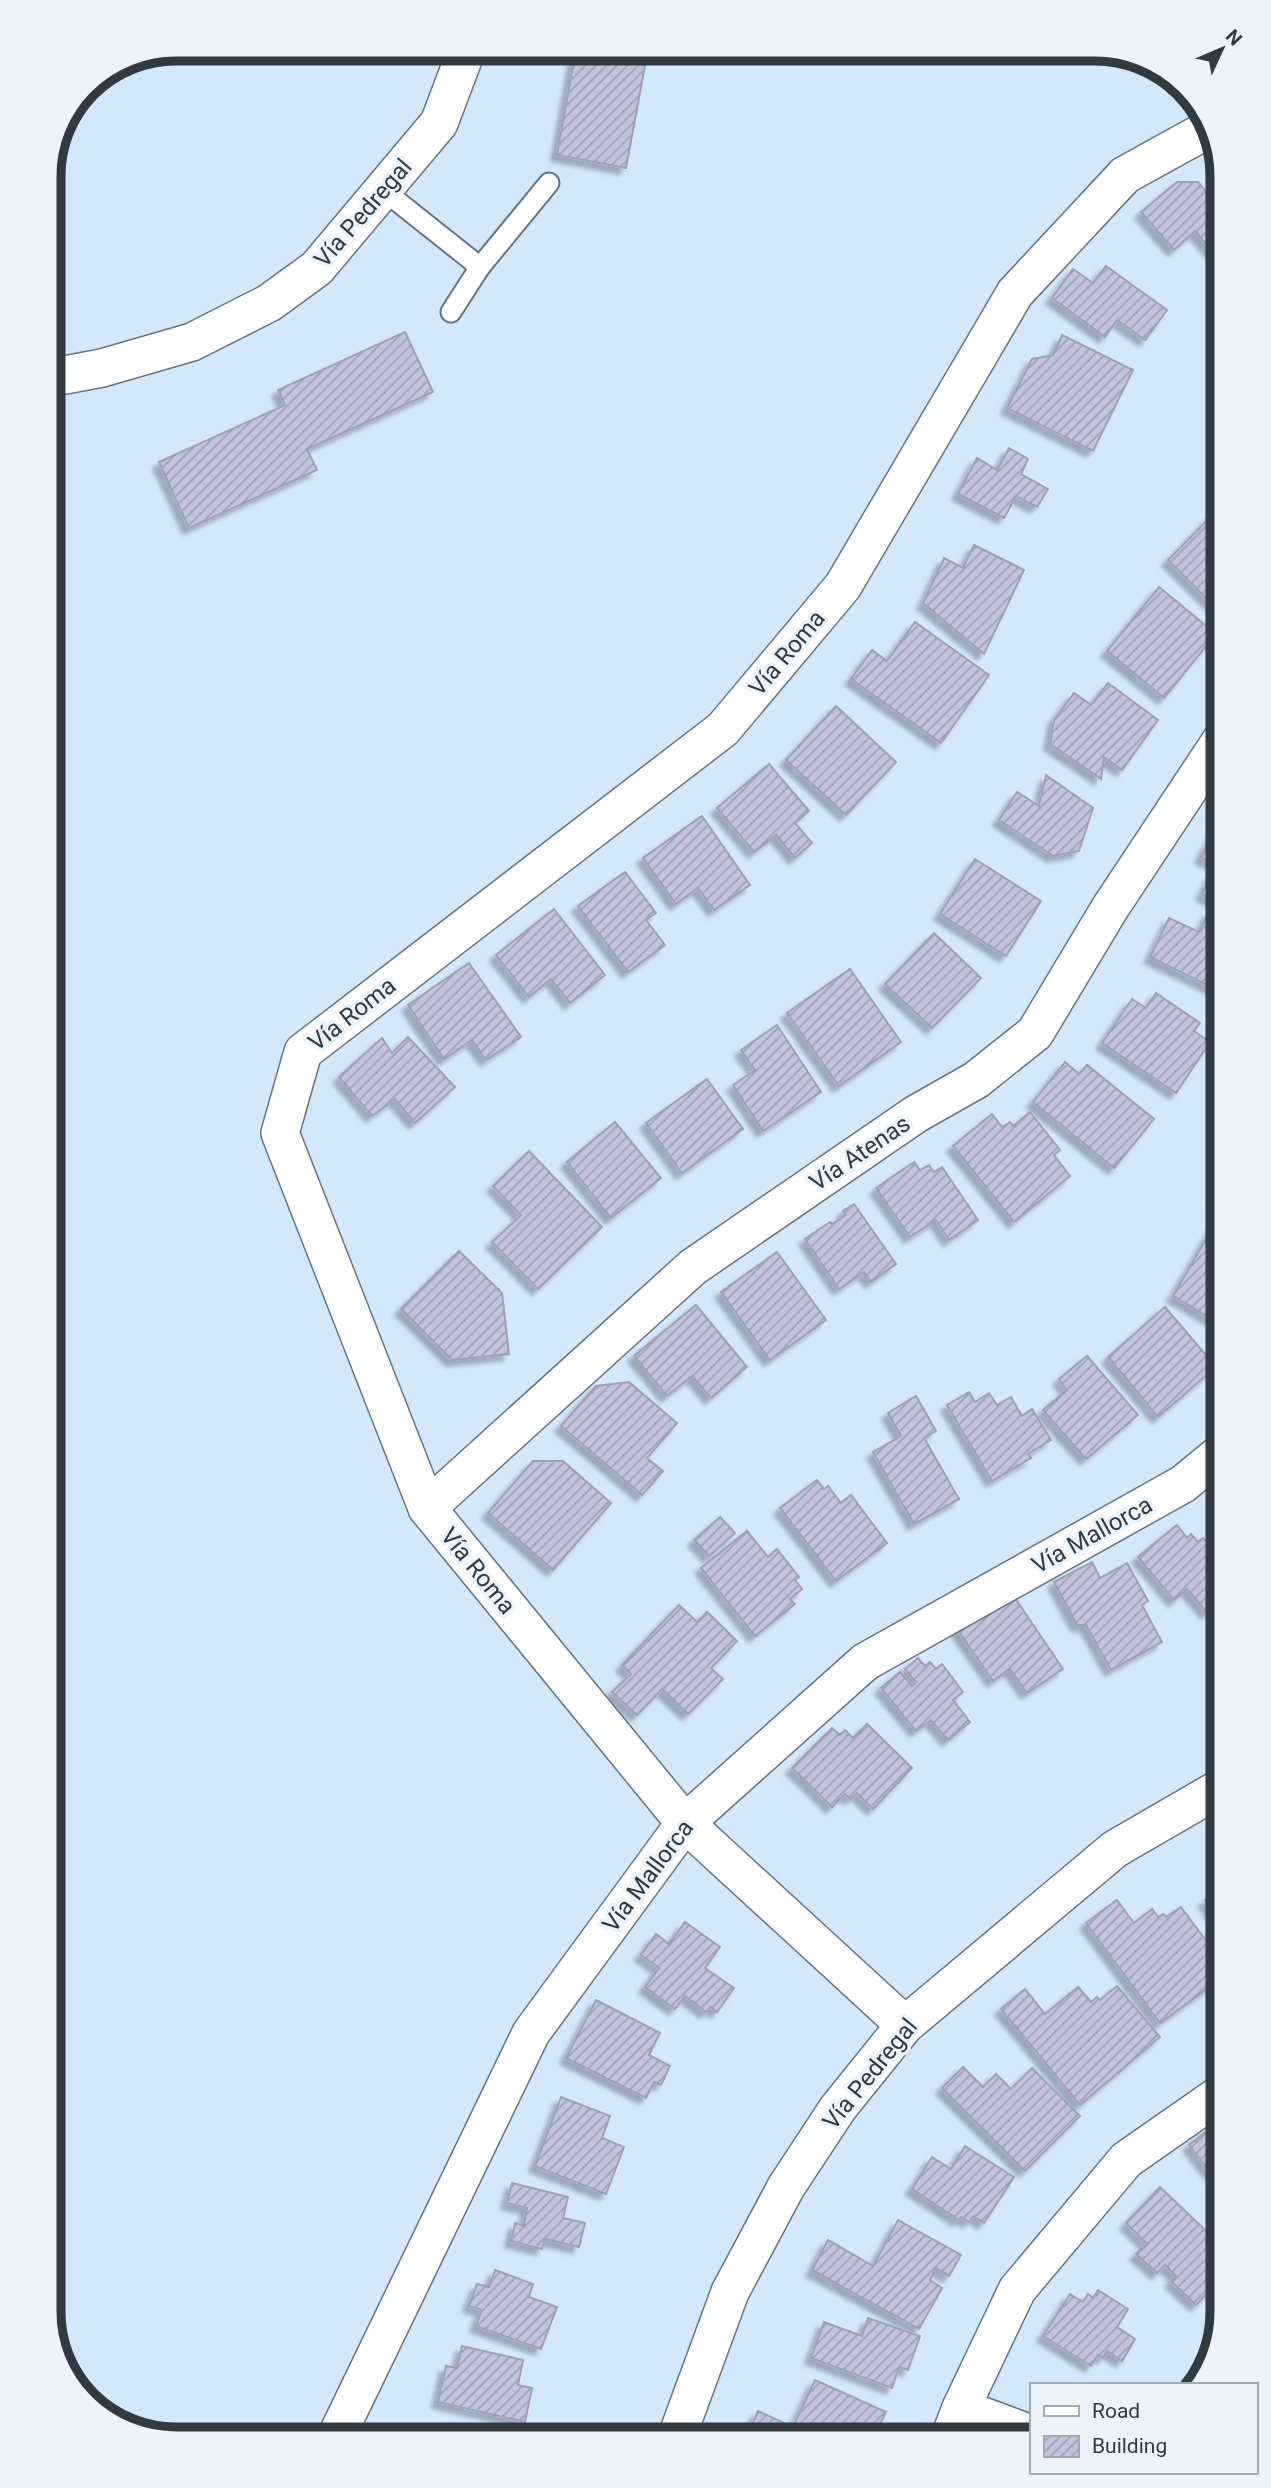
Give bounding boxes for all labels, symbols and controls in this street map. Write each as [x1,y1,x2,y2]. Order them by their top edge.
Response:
north arrow [1187,14,1257,84]
text: N [1221,25,1247,50]
street label: Vía Pedregal [308,153,418,273]
street label: Vía Roma [743,605,831,701]
street label: Vía Roma [303,971,401,1057]
street label: Vía Atenas [805,1109,915,1197]
street label: Vía Mallorca [1027,1490,1157,1580]
street label: Vía Roma [435,1522,521,1620]
street label: Vía Mallorca [597,1814,699,1938]
street label: Vía Pedregal [817,2013,923,2135]
legend [1030,2383,1257,2474]
text: Road [1092,2399,1140,2423]
text: Building [1092,2434,1167,2458]

